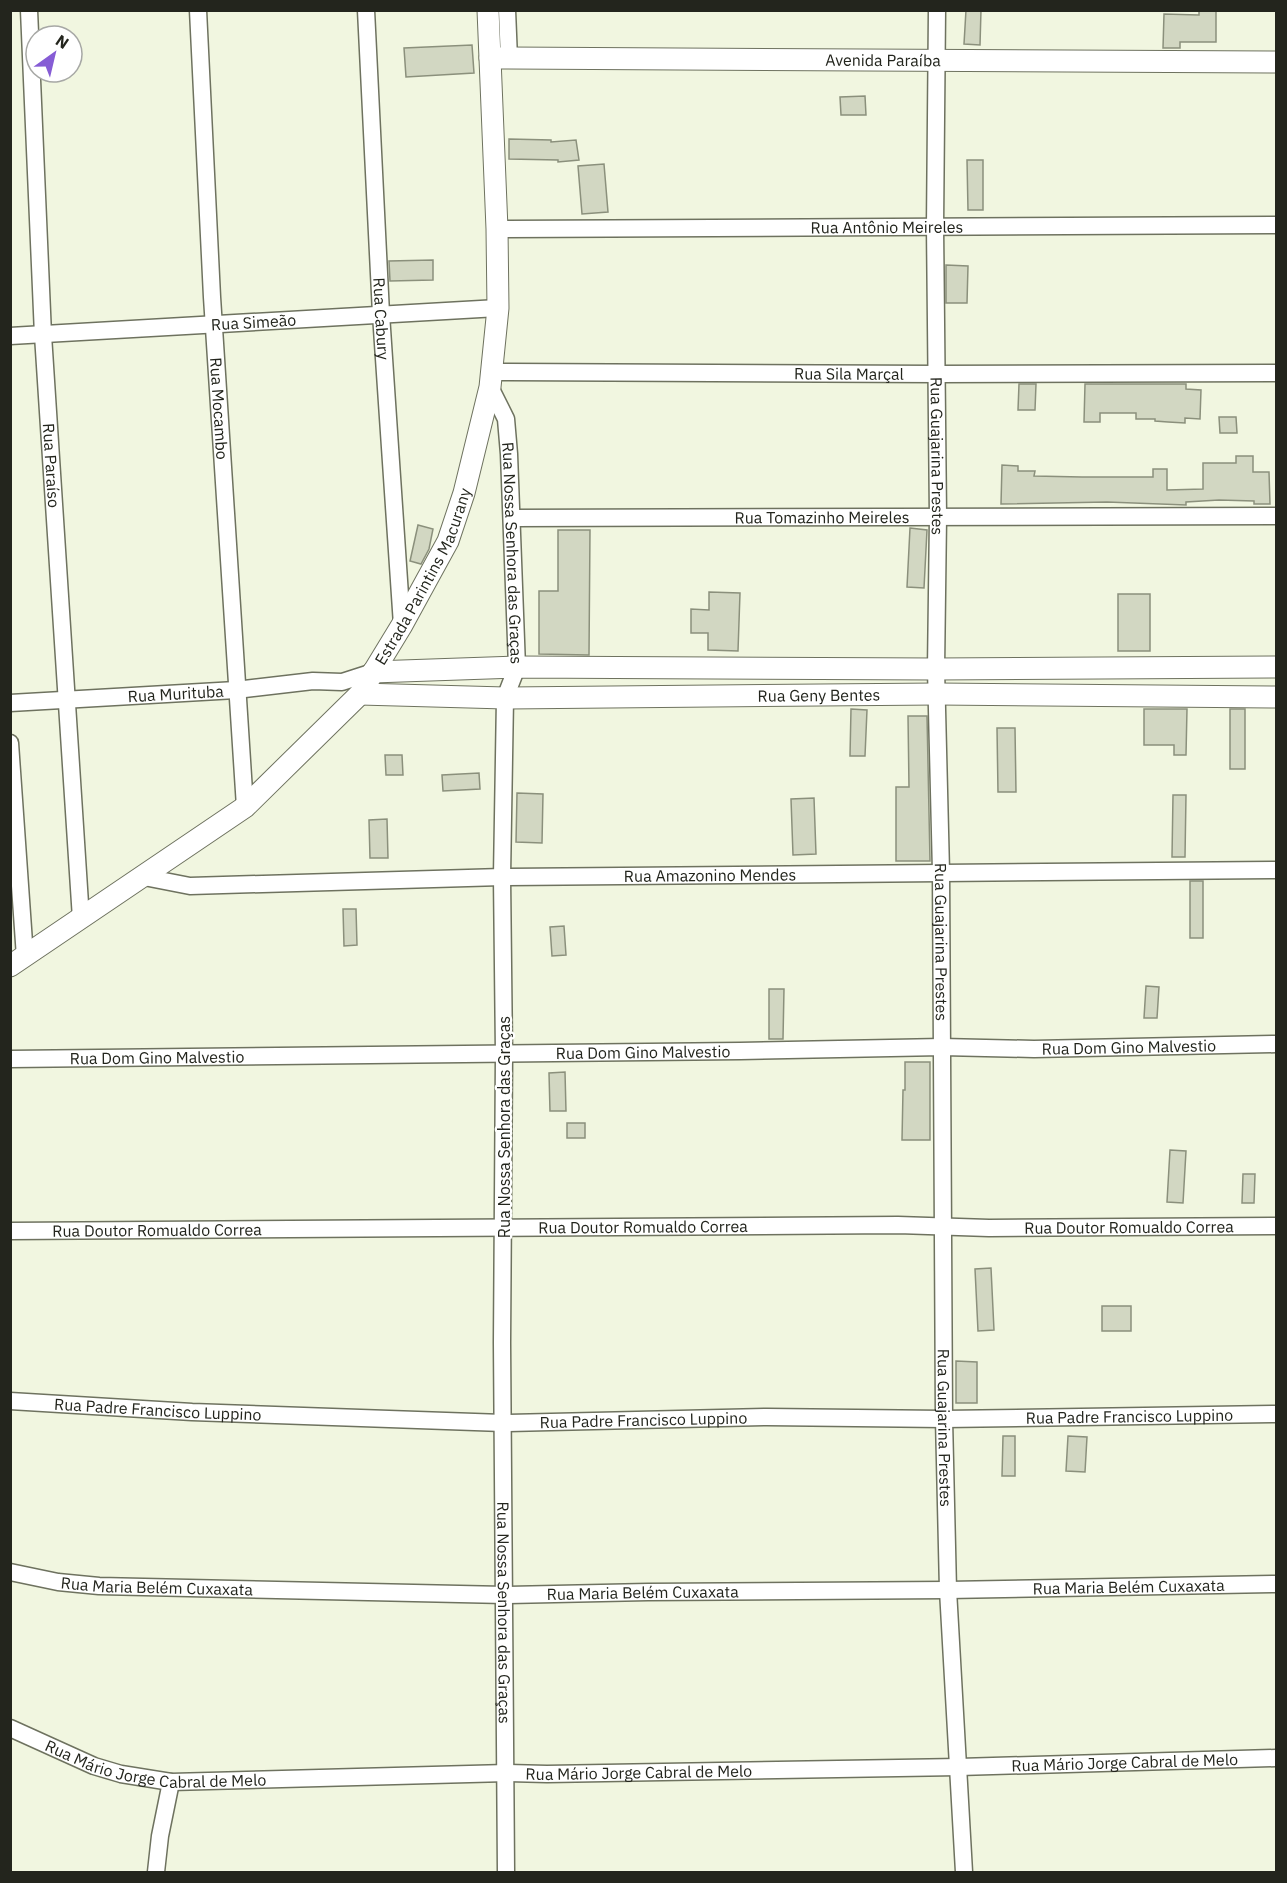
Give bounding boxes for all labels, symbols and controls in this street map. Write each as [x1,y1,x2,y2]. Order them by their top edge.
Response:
north arrow [24,24,84,84]
text: N [52,30,73,53]
street label: Avenida Paraíba [825,50,941,70]
street label: Rua Antônio Meireles [811,217,963,237]
street label: Rua Cabury [369,277,394,360]
street label: Rua Simeão [210,310,297,334]
street label: Rua Mocambo [206,357,232,460]
street label: Rua Sila Marçal [794,363,904,384]
street label: Rua Guajarina Prestes [927,377,948,535]
street label: Rua Paraíso [39,422,64,508]
street label: Rua Nossa Senhora das Graças [498,441,527,665]
street label: Estrada Parintins Macurany [370,486,475,668]
street label: Rua Tomazinho Meireles [734,507,910,527]
street label: Rua Murituba [127,681,225,706]
street label: Rua Geny Bentes [757,685,880,706]
street label: Rua Guajarina Prestes [931,863,952,1021]
street label: Rua Amazonino Mendes [624,864,796,886]
street label: Rua Nossa Senhora das Graças [494,1016,514,1238]
street label: Rua Dom Gino Malvestio [1041,1035,1216,1059]
street label: Rua Dom Gino Malvestio [555,1041,730,1063]
street label: Rua Dom Gino Malvestio [70,1046,244,1068]
street label: Rua Doutor Romualdo Correa [538,1216,748,1237]
street label: Rua Doutor Romualdo Correa [1024,1216,1234,1238]
street label: Rua Doutor Romualdo Correa [52,1219,262,1241]
street label: Rua Guajarina Prestes [934,1349,956,1507]
street label: Rua Padre Francisco Luppino [53,1394,262,1424]
street label: Rua Padre Francisco Luppino [1025,1405,1233,1428]
street label: Rua Padre Francisco Luppino [539,1407,748,1432]
street label: Rua Nossa Senhora das Graças [493,1501,515,1724]
street label: Rua Maria Belém Cuxaxata [60,1572,253,1599]
street label: Rua Maria Belém Cuxaxata [1032,1575,1225,1598]
street label: Rua Maria Belém Cuxaxata [546,1581,739,1604]
street label: Rua Mário Jorge Cabral de Melo [42,1735,267,1792]
street label: Rua Mário Jorge Cabral de Melo [1011,1749,1238,1776]
street label: Rua Mário Jorge Cabral de Melo [525,1761,752,1784]

